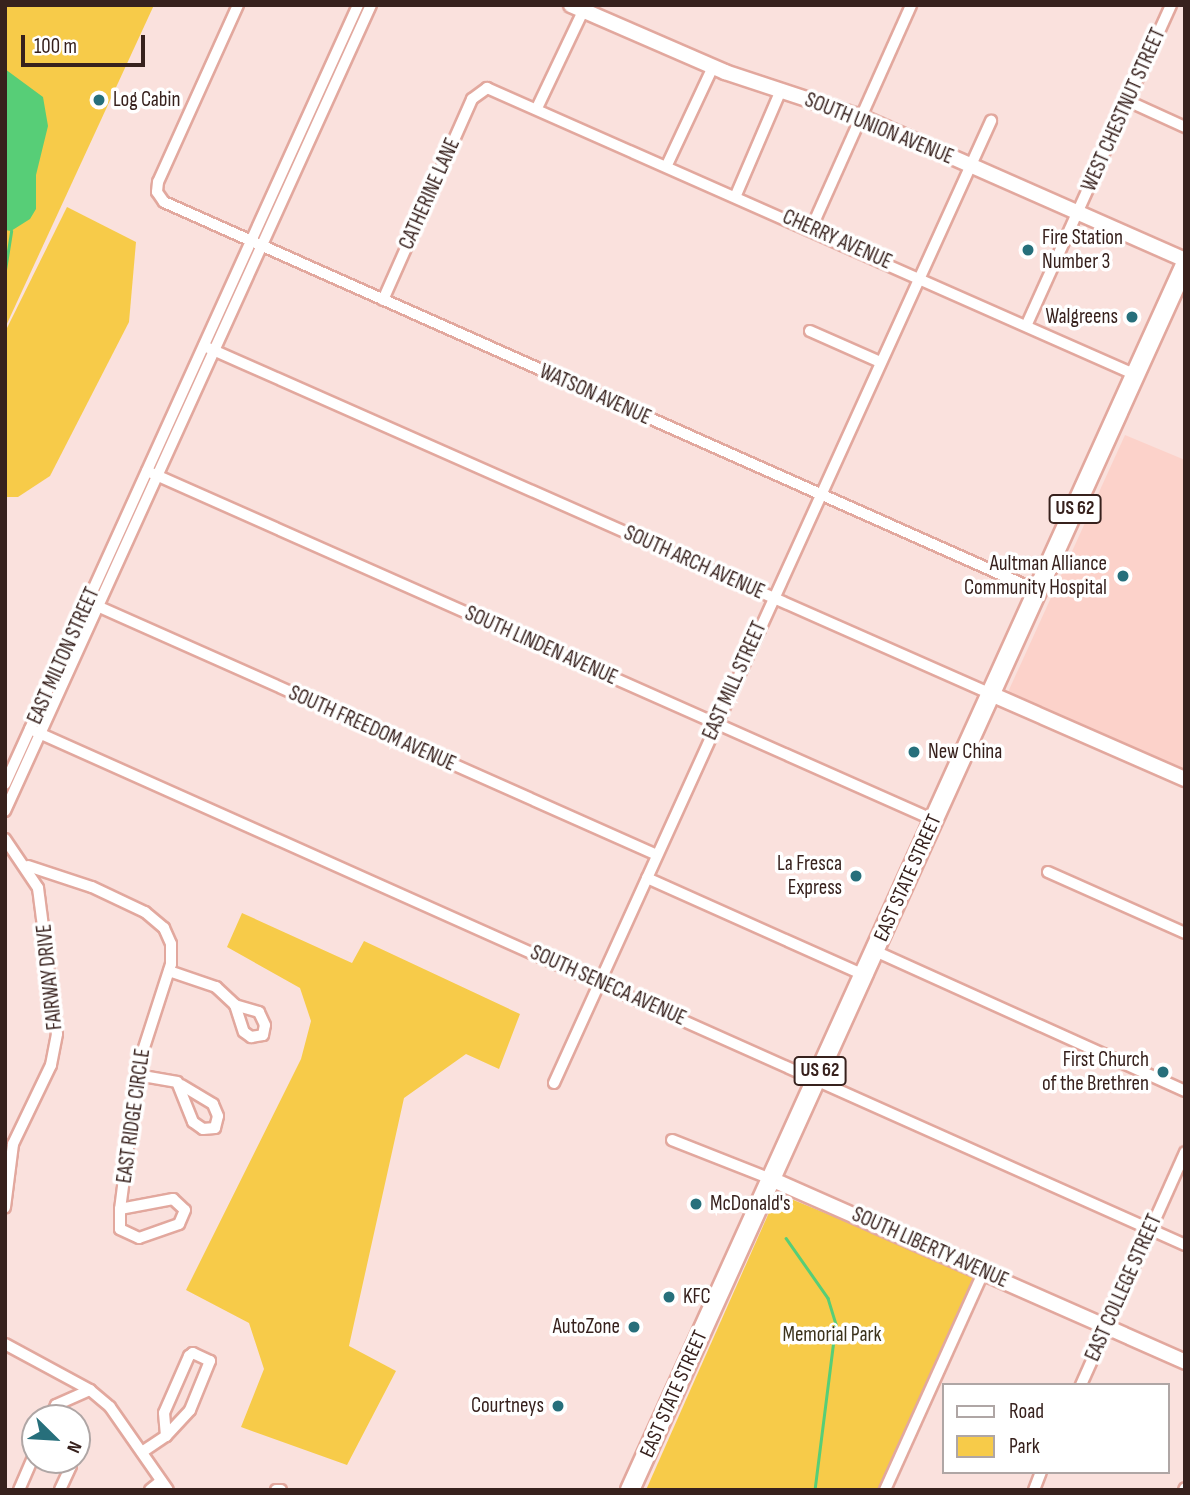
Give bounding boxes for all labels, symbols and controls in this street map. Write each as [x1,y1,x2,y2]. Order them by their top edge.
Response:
scale bar [24,21,149,65]
street label: WEST CHESTNUT STREET [1077,25,1171,195]
text: 100 m [34,34,77,59]
place label: Log Cabin [113,87,180,113]
street label: SOUTH UNION AVENUE [801,88,957,170]
marker: Log Cabin [91,92,107,108]
street label: CATHERINE LANE [394,134,466,254]
street label: CHERRY AVENUE [778,205,896,275]
place label: Fire Station Number 3 [1042,225,1123,275]
marker: Fire Station Number 3 [1020,242,1036,258]
place label: Walgreens [1045,304,1118,330]
marker: Walgreens [1124,309,1140,325]
street label: WATSON AVENUE [535,359,655,431]
road number: US 62 [1047,494,1103,524]
street label: SOUTH ARCH AVENUE [620,521,768,605]
place label: Aultman Alliance Community Hospital [964,551,1107,601]
marker: Aultman Alliance Community Hospital [1113,566,1133,586]
street label: EAST MILTON STREET [23,584,105,728]
street label: SOUTH LINDEN AVENUE [461,601,621,691]
street label: EAST MILL STREET [698,618,772,744]
street label: SOUTH FREEDOM AVENUE [285,681,459,777]
place label: New China [928,739,1002,765]
marker: New China [906,744,922,760]
street label: EAST STATE STREET [869,811,947,945]
place label: La Fresca Express [777,851,842,901]
marker: La Fresca Express [848,868,864,884]
street label: FAIRWAY DRIVE [32,923,68,1031]
street label: SOUTH SENECA AVENUE [526,940,690,1032]
street label: EAST RIDGE CIRCLE [112,1047,156,1185]
place label: First Church of the Brethren [1042,1047,1149,1097]
road number: US 62 [792,1056,848,1086]
marker: First Church of the Brethren [1155,1064,1171,1080]
place label: McDonald's [710,1191,790,1217]
marker: McDonald's [688,1196,704,1212]
street label: SOUTH LIBERTY AVENUE [848,1202,1012,1294]
street label: EAST COLLEGE STREET [1080,1211,1168,1365]
place label: KFC [683,1284,711,1310]
marker: KFC [661,1289,677,1305]
place label: AutoZone [553,1314,620,1340]
marker: AutoZone [626,1319,642,1335]
park label: Memorial Park [782,1322,882,1348]
street label: EAST STATE STREET [635,1327,713,1461]
legend [942,1383,1169,1474]
place label: Courtneys [471,1393,544,1419]
marker: Courtneys [550,1398,566,1414]
text: Road [1009,1399,1044,1424]
north arrow [21,1404,91,1474]
text: Park [1009,1434,1040,1459]
text: N [61,1438,86,1456]

